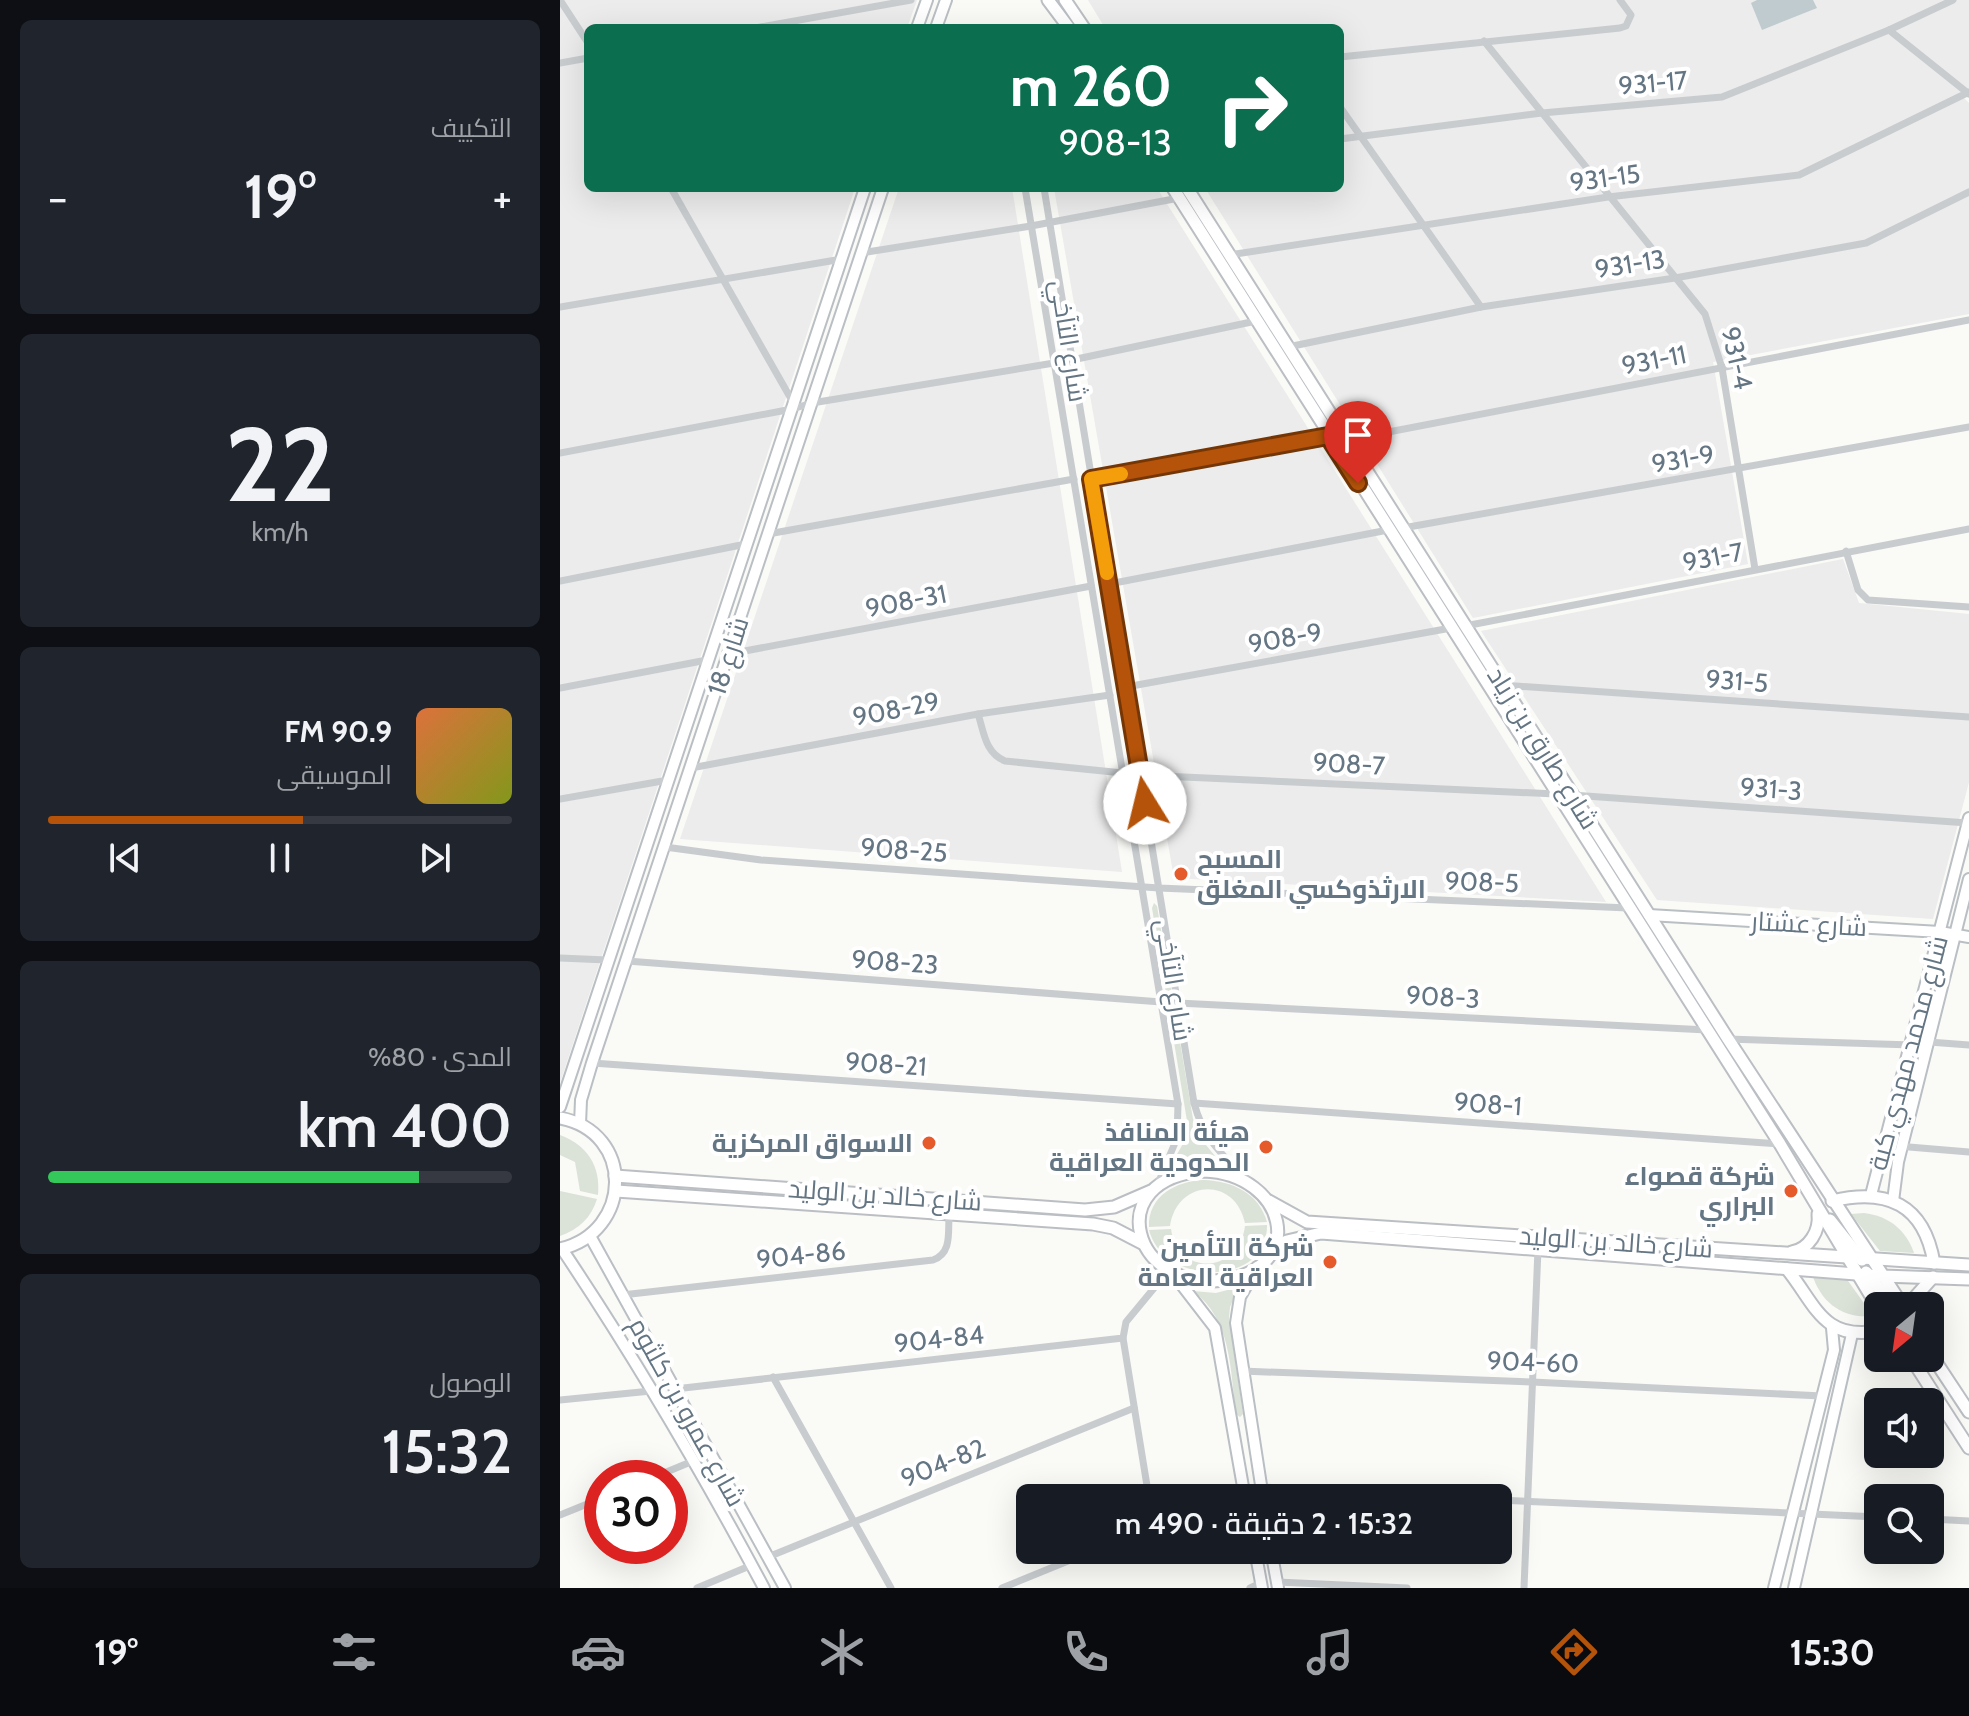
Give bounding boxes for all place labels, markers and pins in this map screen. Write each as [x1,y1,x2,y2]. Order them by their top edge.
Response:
pin [1324,401,1392,483]
place label: المسبح الارثذوكسي المغلق [1197,843,1426,909]
marker: المسبح الارثذوكسي المغلق [1172,865,1190,883]
place label: هيئة المنافذ الحدودية العراقية [1049,1116,1250,1178]
place label: الاسواق المركزية [712,1127,913,1159]
marker: الاسواق المركزية [920,1134,938,1152]
marker: هيئة المنافذ الحدودية العراقية [1257,1138,1275,1156]
place label: شركة قصواء البراري [1625,1160,1775,1227]
marker: شركة قصواء البراري [1782,1182,1800,1200]
place label: شركة التأمين العراقية العامة [1138,1230,1314,1293]
marker: شركة التأمين العراقية العامة [1321,1253,1339,1271]

